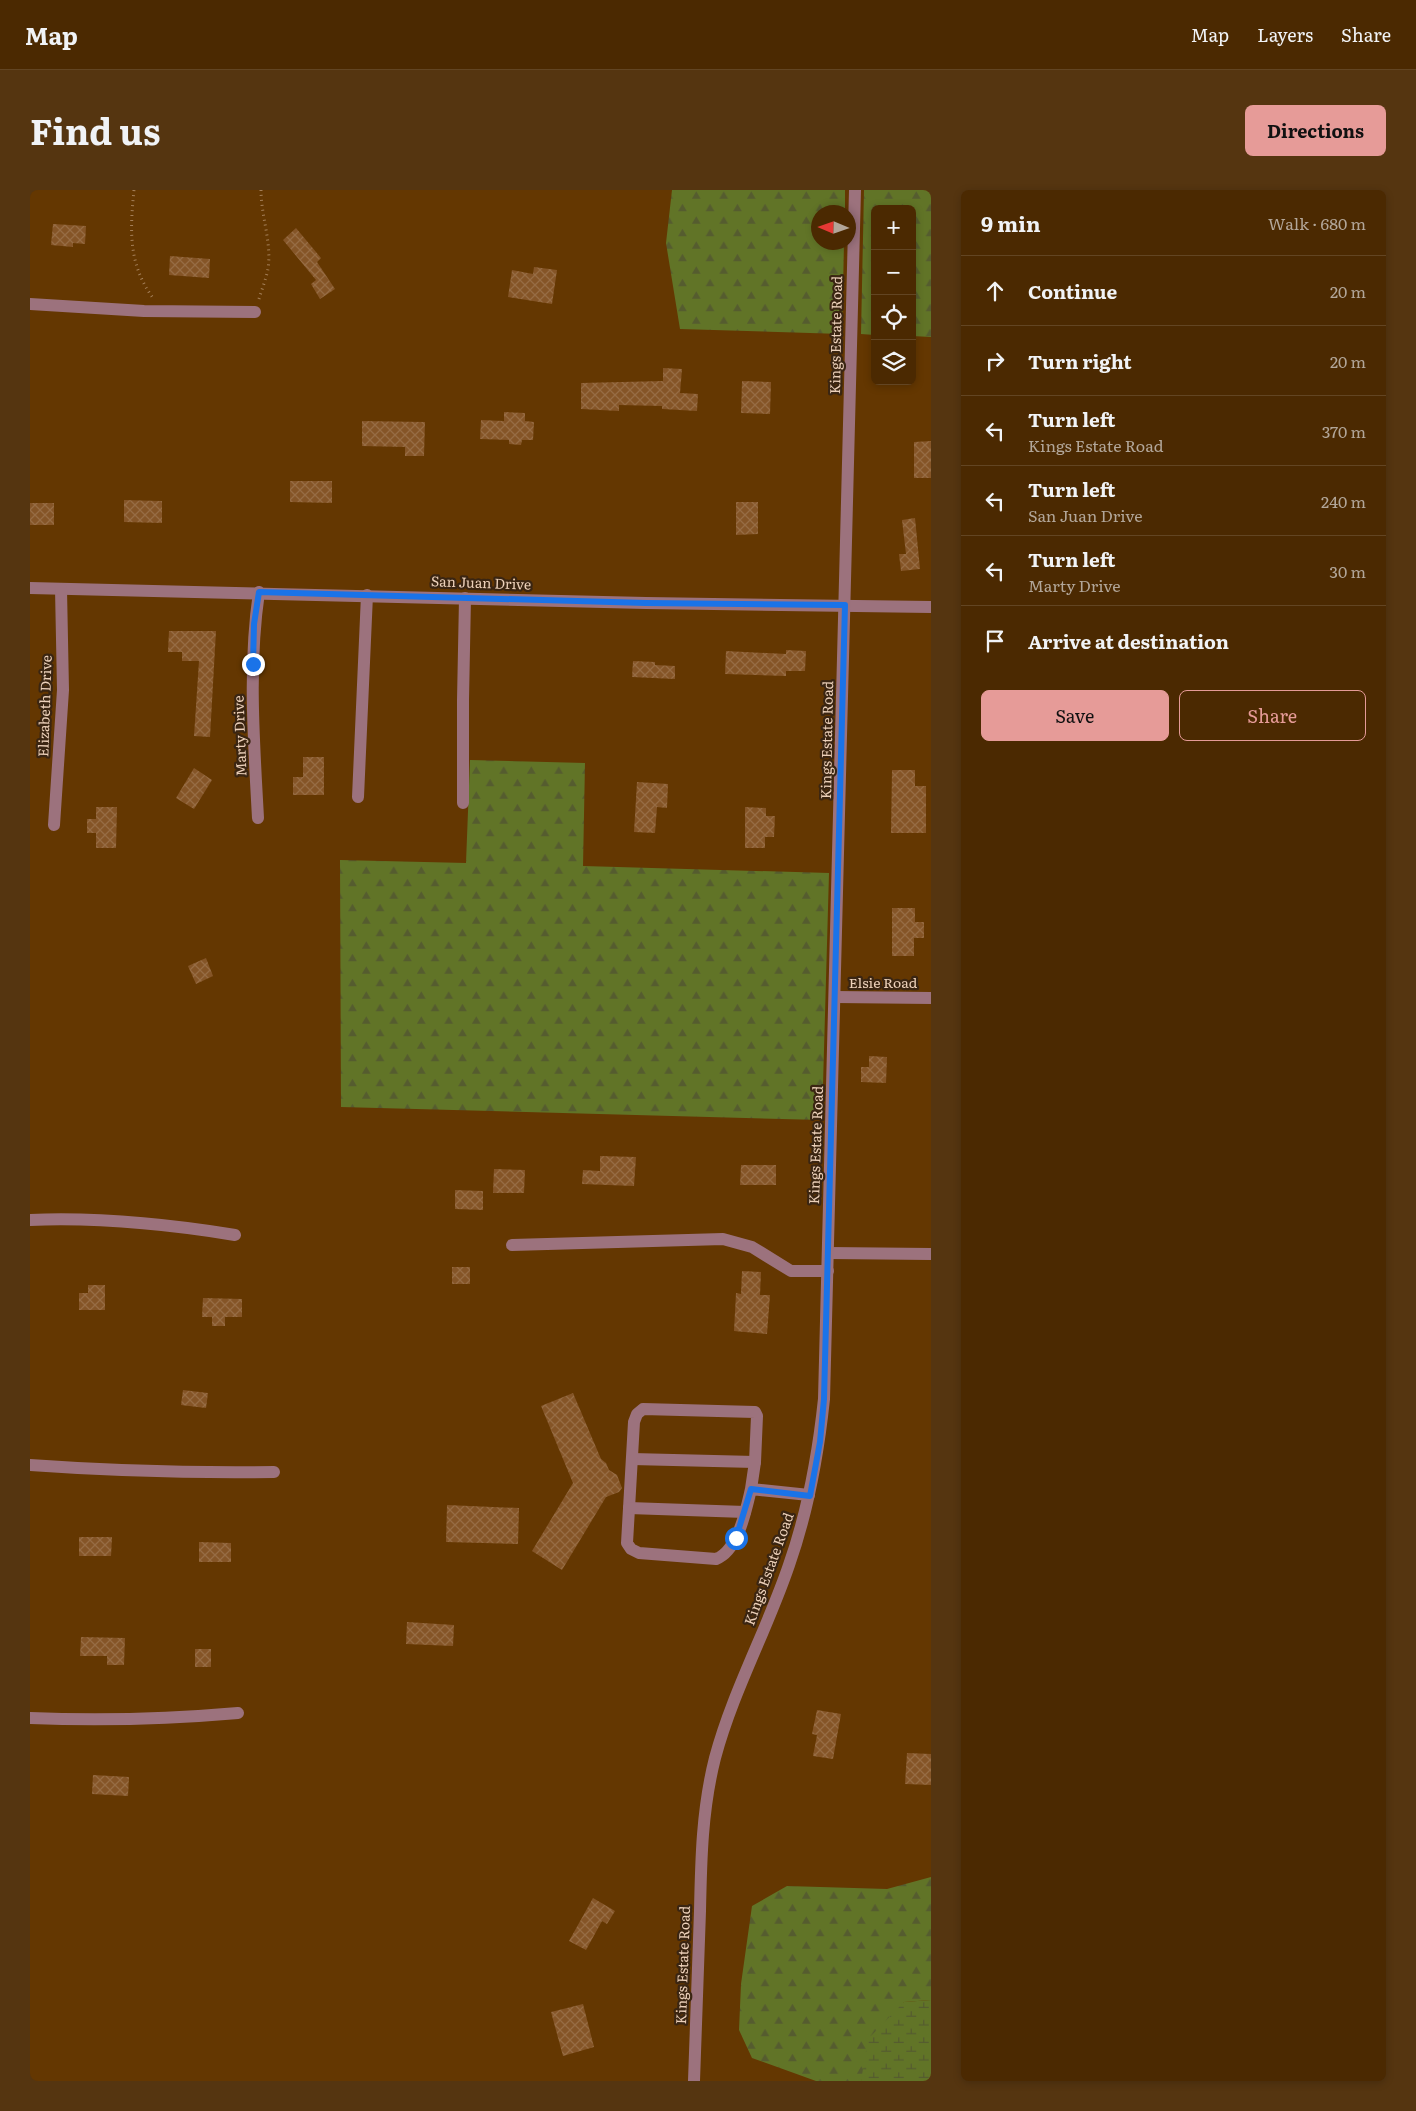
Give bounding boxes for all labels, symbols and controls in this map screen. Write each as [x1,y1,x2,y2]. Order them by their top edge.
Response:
text: Map [25,17,78,52]
text: Map [1191,21,1229,48]
text: Layers [1257,21,1313,48]
text: Share [1341,21,1391,48]
text: Find us [30,104,160,156]
button: Directions [1245,105,1386,156]
north arrow [811,205,856,250]
map controls [871,205,916,385]
button: + [871,205,916,250]
text: 9 min [981,207,1041,238]
text: Walk · 680 m [1268,211,1366,235]
button: − [871,250,916,295]
street label: Kings Estate Road [824,275,846,394]
icon: ahead [981,277,1009,305]
text: Continue [1028,277,1117,305]
text: 20 m [1330,279,1366,303]
button: locate [871,295,916,340]
button: layers [871,340,916,385]
icon: right [981,347,1009,375]
text: Turn right [1028,347,1132,375]
text: 20 m [1330,349,1366,373]
text: Turn left [1028,405,1115,433]
icon: left [981,417,1009,445]
text: 370 m [1322,419,1366,443]
text: Kings Estate Road [1028,433,1163,457]
text: Turn left [1028,475,1115,503]
icon: left [981,487,1009,515]
text: 240 m [1321,489,1366,513]
text: San Juan Drive [1028,503,1143,527]
text: Turn left [1028,545,1115,573]
icon: left [981,557,1009,585]
text: 30 m [1329,559,1366,583]
street label: San Juan Drive [431,570,531,594]
text: Marty Drive [1028,573,1121,597]
icon: arrive [981,627,1009,655]
text: Arrive at destination [1028,627,1229,655]
route end [242,653,265,676]
street label: Elizabeth Drive [32,655,56,757]
street label: Kings Estate Road [815,680,837,799]
button: Save [981,690,1169,741]
button: Share [1179,690,1366,741]
street label: Marty Drive [228,695,250,777]
street label: Elsie Road [849,972,918,992]
street label: Kings Estate Road [803,1085,827,1205]
street label: Kings Estate Road [738,1509,798,1628]
route start [725,1527,748,1550]
street label: Kings Estate Road [670,1905,694,2025]

